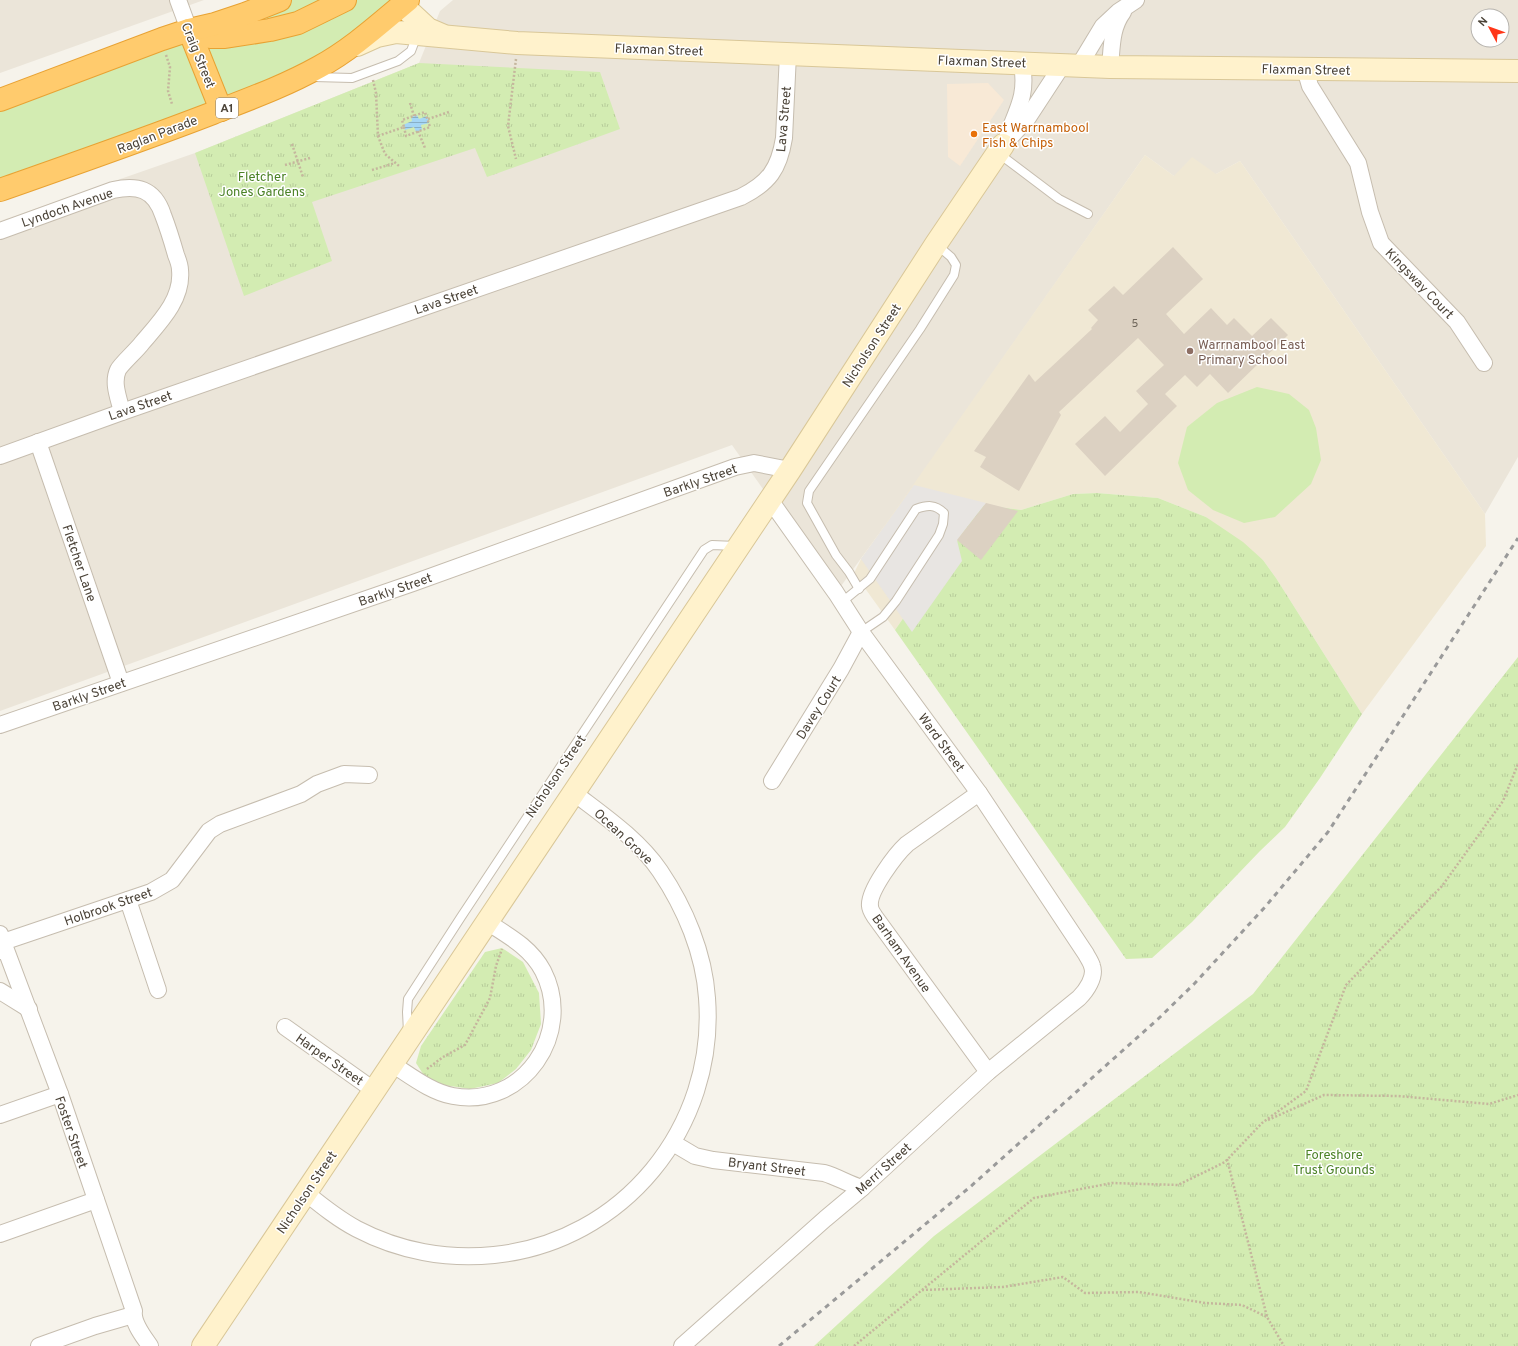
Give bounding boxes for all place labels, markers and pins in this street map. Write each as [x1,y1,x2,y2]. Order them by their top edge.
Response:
place label: East Warrnambool Fish & Chips [982,121,1089,152]
marker: East Warrnambool Fish & Chips [969,129,979,139]
place label: Warrnambool East Primary School [1198,338,1305,369]
marker: Warrnambool East Primary School [1185,346,1195,356]

